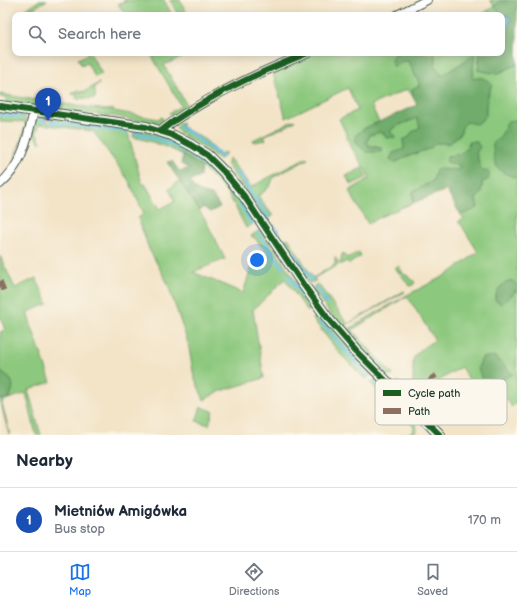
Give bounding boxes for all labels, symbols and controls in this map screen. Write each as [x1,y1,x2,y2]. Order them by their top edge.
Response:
search box [12,12,505,56]
icon: search [26,23,48,45]
text: Search here [58,25,141,44]
pin: 1 [35,88,61,121]
your location [247,250,267,270]
legend [375,379,507,425]
text: Cycle path [408,387,460,400]
text: Path [408,405,430,418]
text: Nearby [16,451,73,471]
text: Mietniów Amigówka [54,502,187,521]
text: 1 [26,512,32,528]
text: 170 m [468,512,501,528]
text: Bus stop [54,521,105,537]
tab: Map [69,561,91,598]
tab: Directions [229,561,279,598]
tab: Saved [417,561,448,598]

